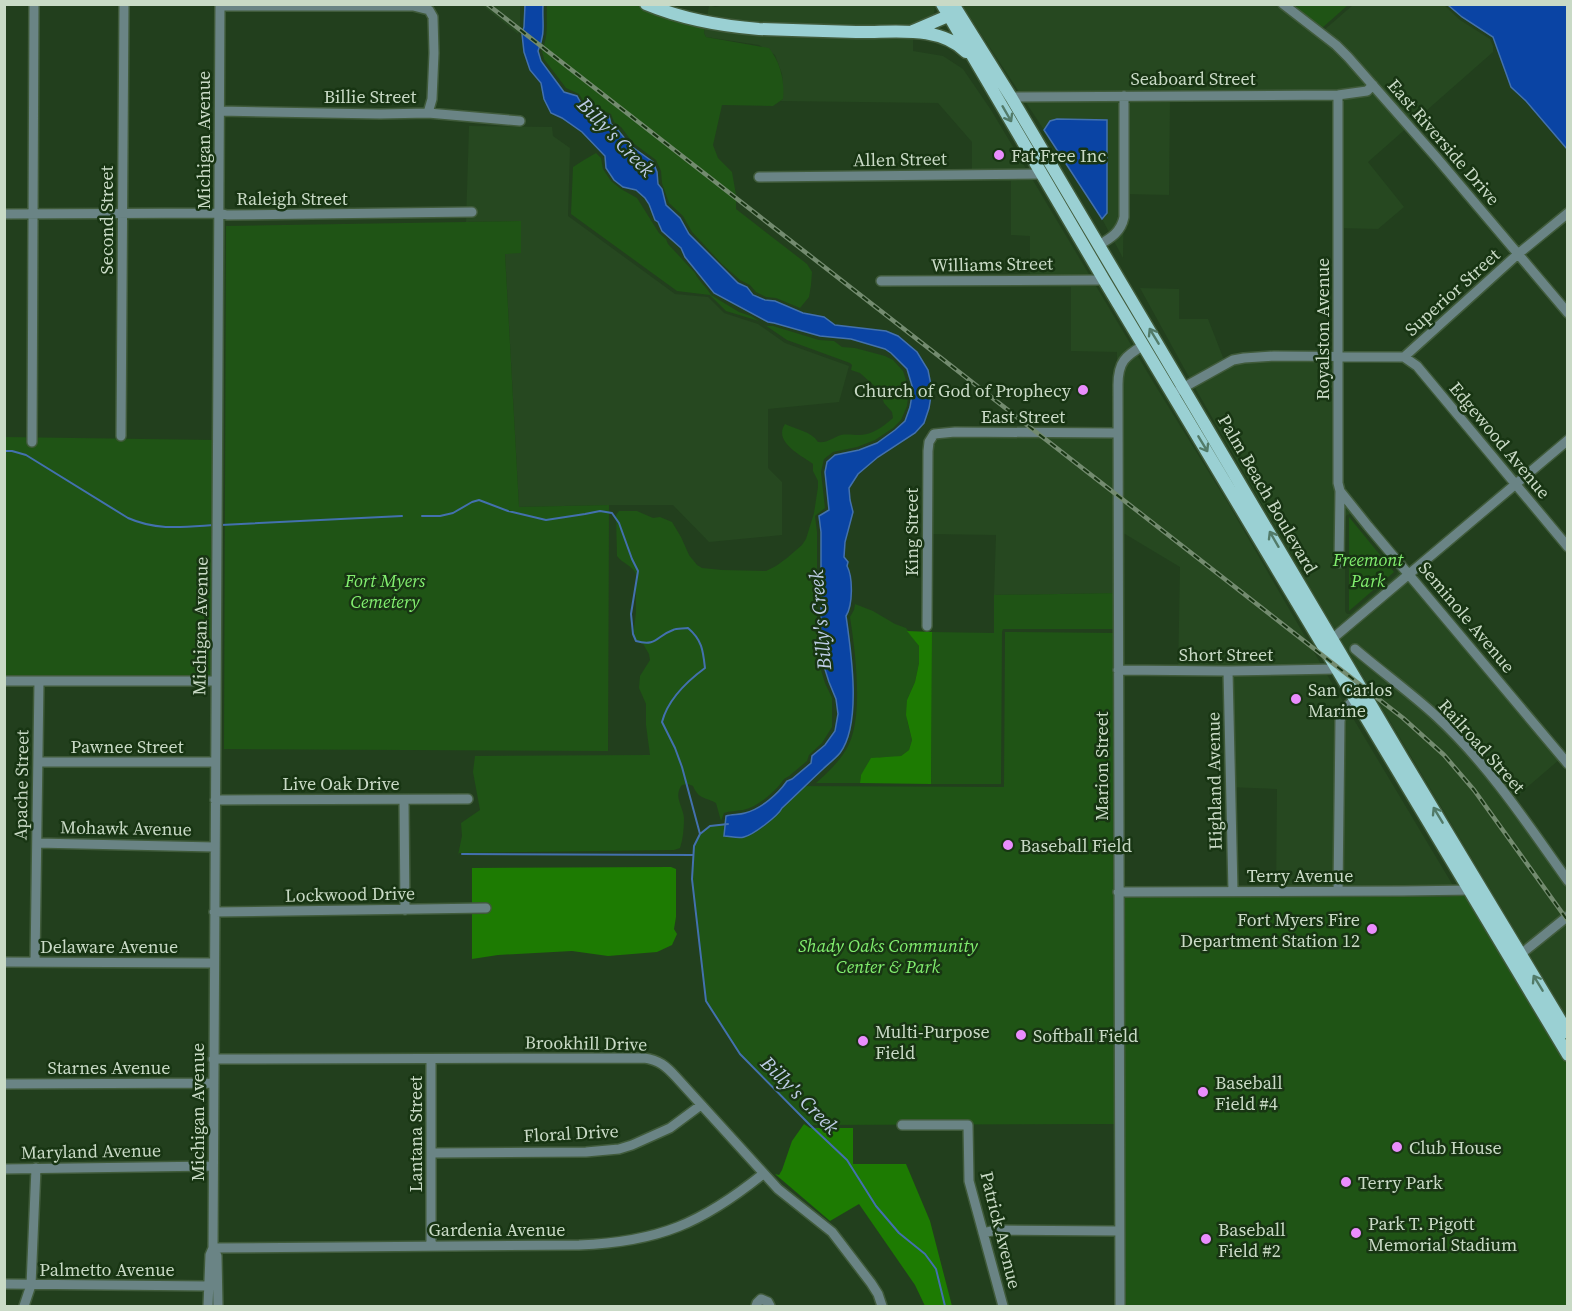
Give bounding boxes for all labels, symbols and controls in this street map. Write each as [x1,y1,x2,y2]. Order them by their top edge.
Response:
street label: Seaboard Street [1130,66,1256,91]
street label: Michigan Avenue [191,71,216,209]
street label: East Riverside Drive [1382,73,1506,211]
street label: Billie Street [324,84,416,109]
water label: Billy's Creek [570,90,661,183]
one-way arrow [1001,105,1013,122]
place label: Fat Free Inc [1011,143,1107,168]
street label: Allen Street [853,146,947,172]
marker: Fat Free Inc [992,148,1006,162]
street label: Second Street [94,165,119,274]
street label: Raleigh Street [236,186,348,211]
street label: Superior Street [1399,242,1505,342]
street label: Williams Street [931,250,1053,278]
street label: Royalston Avenue [1310,258,1335,400]
one-way arrow [1148,328,1160,345]
street label: Edgewood Avenue [1444,376,1556,504]
place label: Church of God of Prophecy [854,378,1072,403]
marker: Church of God of Prophecy [1076,383,1090,397]
street label: East Street [981,404,1065,429]
street label: Palm Beach Boulevard [1212,410,1324,578]
one-way arrow [1197,435,1209,452]
street label: King Street [899,488,924,576]
one-way arrow [1267,531,1279,548]
park label: Freemont Park [1332,547,1404,593]
street label: Michigan Avenue [186,556,214,696]
street label: Seminole Avenue [1413,556,1521,678]
park label: Fort Myers Cemetery [344,568,426,614]
water label: Billy's Creek [802,568,838,672]
street label: Short Street [1179,642,1273,667]
place label: San Carlos Marine [1308,677,1392,723]
marker: San Carlos Marine [1289,692,1303,706]
street label: Railroad Street [1433,693,1531,799]
street label: Marion Street [1089,711,1114,821]
street label: Highland Avenue [1200,712,1228,850]
street label: Apache Street [8,729,34,840]
street label: Pawnee Street [70,734,184,759]
street label: Live Oak Drive [282,771,400,796]
one-way arrow [1431,807,1443,824]
street label: Mohawk Avenue [60,814,192,842]
place label: Baseball Field [1020,833,1132,858]
marker: Baseball Field [1001,838,1015,852]
street label: Terry Avenue [1247,863,1353,888]
street label: Lockwood Drive [285,880,415,908]
place label: Fort Myers Fire Department Station 12 [1180,907,1360,953]
marker: Fort Myers Fire Department Station 12 [1365,922,1379,936]
park label: Shady Oaks Community Center & Park [798,933,978,979]
street label: Delaware Avenue [40,934,178,959]
one-way arrow [1531,975,1543,992]
place label: Multi-Purpose Field [875,1019,990,1065]
place label: Softball Field [1033,1023,1138,1048]
marker: Softball Field [1014,1028,1028,1042]
street label: Brookhill Drive [524,1029,648,1057]
marker: Multi-Purpose Field [856,1034,870,1048]
street label: Michigan Avenue [185,1043,210,1181]
water label: Billy's Creek [754,1049,846,1141]
street label: Starnes Avenue [48,1055,170,1080]
place label: Baseball Field #4 [1215,1070,1283,1116]
street label: Lantana Street [403,1076,428,1192]
marker: Baseball Field #4 [1196,1085,1210,1099]
street label: Floral Drive [523,1118,619,1148]
place label: Club House [1409,1135,1502,1160]
street label: Maryland Avenue [21,1137,161,1165]
marker: Club House [1390,1140,1404,1154]
street label: Patrick Avenue [974,1169,1028,1291]
place label: Terry Park [1358,1170,1443,1195]
marker: Terry Park [1339,1175,1353,1189]
place label: Park T. Pigott Memorial Stadium [1368,1211,1517,1257]
street label: Gardenia Avenue [429,1217,565,1242]
place label: Baseball Field #2 [1218,1217,1286,1263]
marker: Park T. Pigott Memorial Stadium [1349,1226,1363,1240]
marker: Baseball Field #2 [1199,1232,1213,1246]
street label: Palmetto Avenue [39,1257,175,1282]

